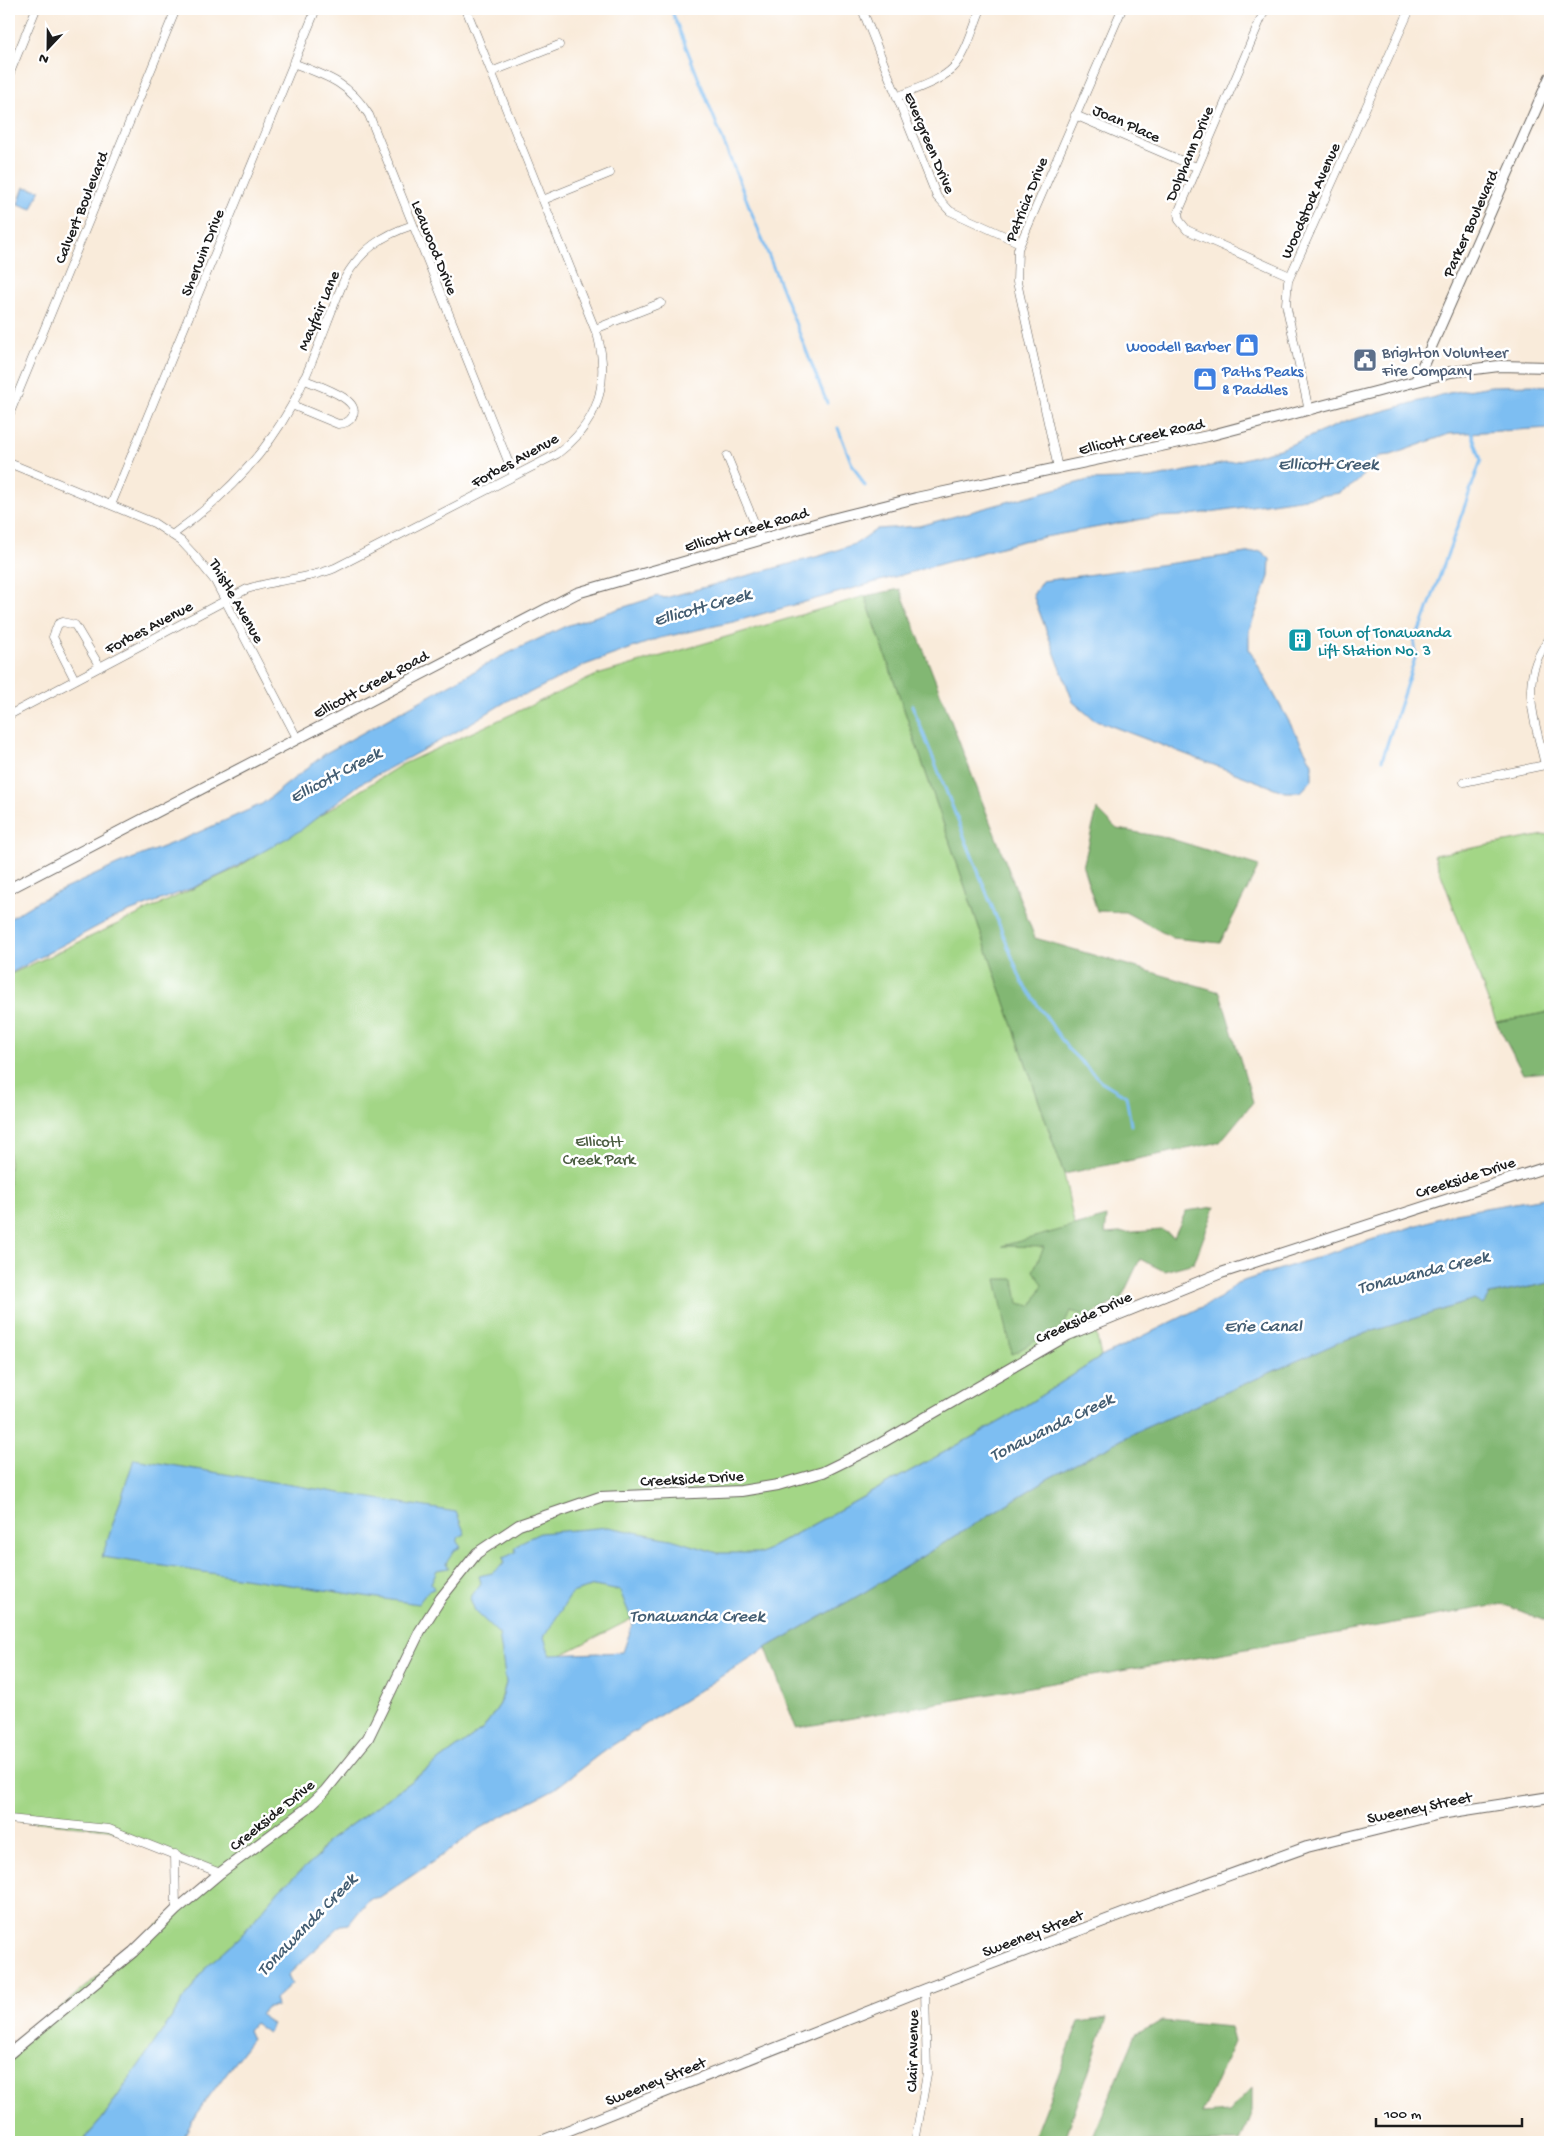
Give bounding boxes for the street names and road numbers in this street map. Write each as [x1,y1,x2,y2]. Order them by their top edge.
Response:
street label: Evergreen Drive [898,90,958,198]
street label: Joan Place [1089,102,1163,149]
street label: Dolphann Drive [1162,103,1220,206]
street label: Woodstock Avenue [1278,140,1347,262]
street label: Calvert Boulevard [52,148,115,267]
street label: Patricia Drive [1002,154,1054,246]
street label: Parker Boulevard [1440,167,1505,282]
street label: Leawood Drive [405,198,461,299]
street label: Sherwin Drive [178,206,231,300]
street label: Mayfair Lane [295,268,346,354]
street label: Ellicott Creek Road [1077,416,1208,461]
street label: Forbes Avenue [468,430,563,494]
street label: Ellicott Creek Road [683,504,813,558]
street label: Thistle Avenue [203,555,267,648]
street label: Forbes Avenue [102,598,197,661]
street label: Ellicott Creek Road [311,647,434,724]
street label: Creekside Drive [1414,1154,1519,1204]
street label: Creekside Drive [1033,1288,1136,1350]
street label: Creekside Drive [640,1468,745,1493]
street label: Creekside Drive [227,1776,320,1857]
street label: Sweeney Street [1366,1789,1475,1830]
street label: Sweeney Street [980,1907,1088,1963]
street label: Clair Avenue [904,2009,925,2092]
street label: Sweeney Street [603,2054,711,2112]

